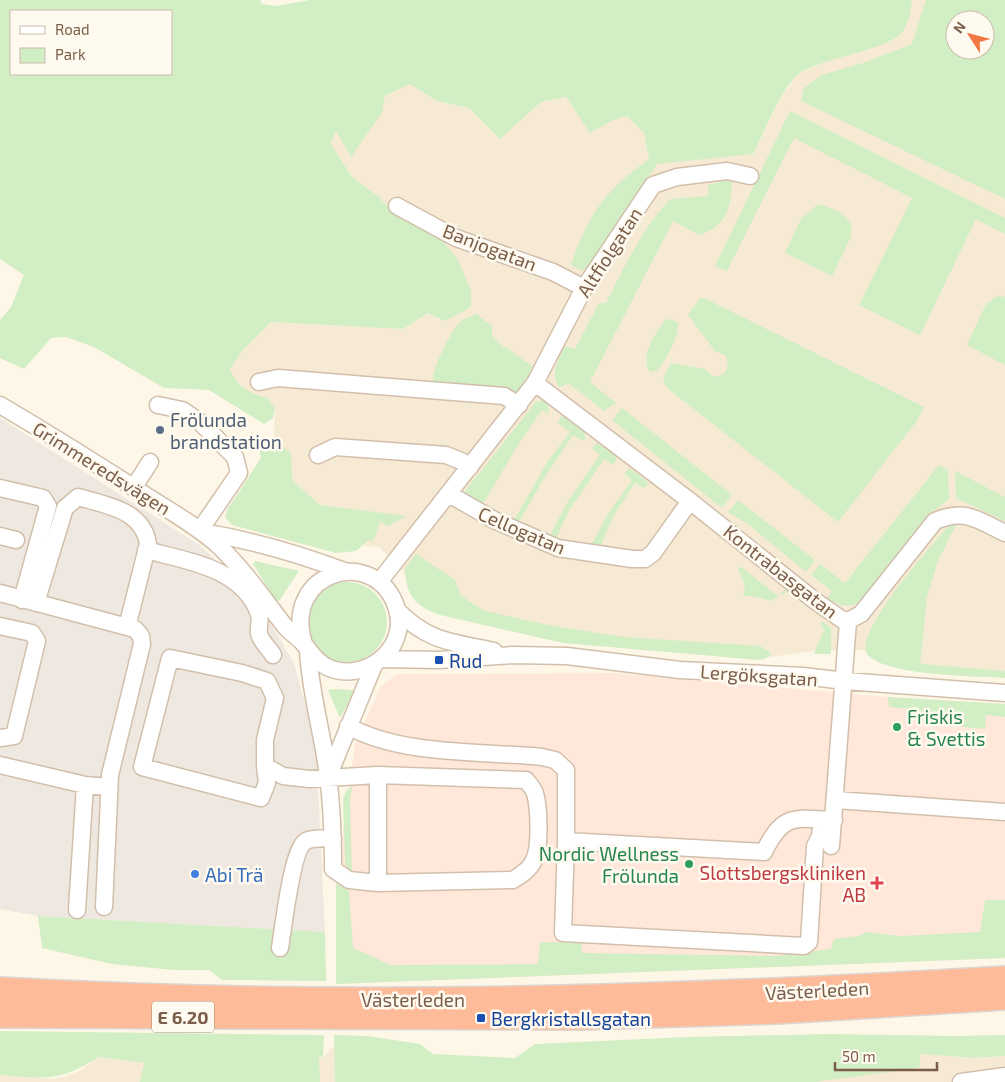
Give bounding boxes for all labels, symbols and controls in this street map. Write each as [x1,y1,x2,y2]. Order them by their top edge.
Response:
legend [10,10,172,75]
north arrow [945,10,995,60]
text: N [949,18,969,36]
text: Road [55,20,90,38]
text: Park [55,45,86,63]
street label: Altfiolgatan [572,203,646,301]
street label: Banjogatan [440,219,540,275]
place label: Frölunda brandstation [170,408,282,453]
street label: Grimmeredsvägen [29,416,175,520]
marker: Frölunda brandstation [154,424,166,436]
street label: Cellogatan [475,501,569,559]
street label: Kontrabasgatan [719,519,843,623]
place label: Rud [449,649,482,672]
marker: Rud [433,654,445,666]
street label: Lergöksgatan [699,659,819,691]
place label: Friskis & Svettis [907,705,985,750]
marker: Friskis & Svettis [891,721,903,733]
place label: Nordic Wellness Frölunda [539,842,679,887]
marker: Nordic Wellness Frölunda [683,858,695,870]
place label: Slottsbergskliniken AB [700,861,866,906]
place label: Abi Trä [205,863,263,886]
marker: Abi Trä [189,868,201,880]
marker: Slottsbergskliniken AB [870,876,884,890]
street label: Västerleden [764,976,870,1004]
street label: Västerleden [361,988,465,1011]
road number: E 6.20 [152,1002,214,1032]
place label: Bergkristallsgatan [491,1007,651,1030]
marker: Bergkristallsgatan [475,1012,487,1024]
scale bar [835,1040,938,1072]
text: 50 m [842,1047,876,1065]

